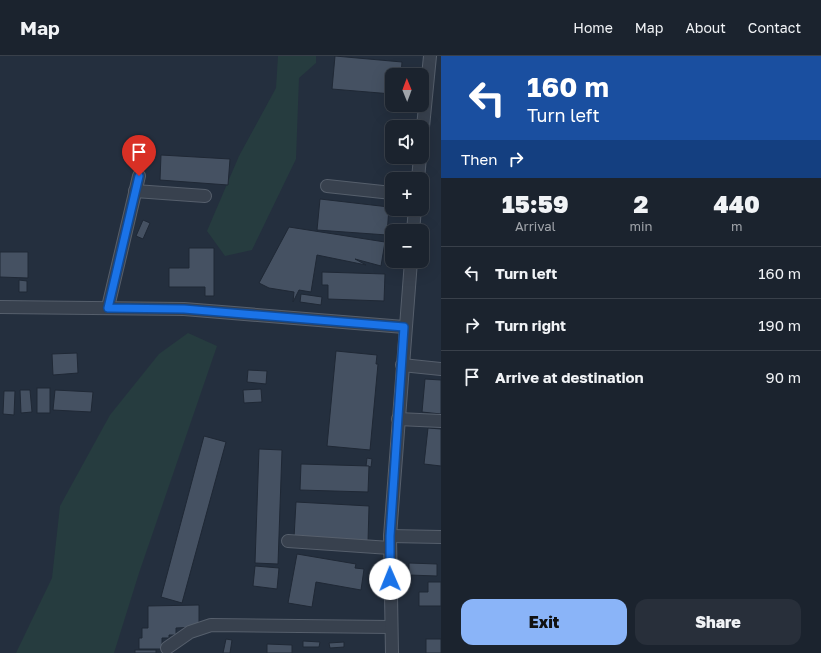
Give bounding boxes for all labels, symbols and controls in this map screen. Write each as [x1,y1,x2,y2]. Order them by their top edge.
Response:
text: Map [20,16,60,39]
text: Home [573,19,613,36]
text: Map [635,19,663,36]
text: About [685,19,726,36]
text: Contact [748,19,801,36]
north arrow [385,68,429,112]
map controls [385,68,429,268]
text: 160 m [527,70,609,103]
icon: left [461,72,513,124]
text: Turn left [527,104,600,126]
button: sound [385,120,429,164]
pin [122,135,156,176]
icon: arrive [128,141,150,163]
icon: right [505,148,527,170]
text: Then [461,150,497,168]
button: + [385,172,429,216]
text: 15:59 [502,189,569,218]
text: 2 [634,189,649,218]
text: 440 [714,189,760,218]
text: Arrival [515,218,556,234]
text: min [630,218,653,234]
text: m [731,218,743,234]
button: − [385,224,429,268]
icon: left [461,262,483,284]
text: Turn left [495,264,557,282]
text: 160 m [758,264,801,282]
icon: right [461,314,483,336]
text: Turn right [495,316,566,334]
text: 190 m [758,316,801,334]
icon: arrive [461,366,483,388]
text: Arrive at destination [495,368,644,386]
text: 90 m [766,368,801,386]
position arrow [369,558,411,600]
button: Exit [461,599,627,645]
button: Share [635,599,801,645]

